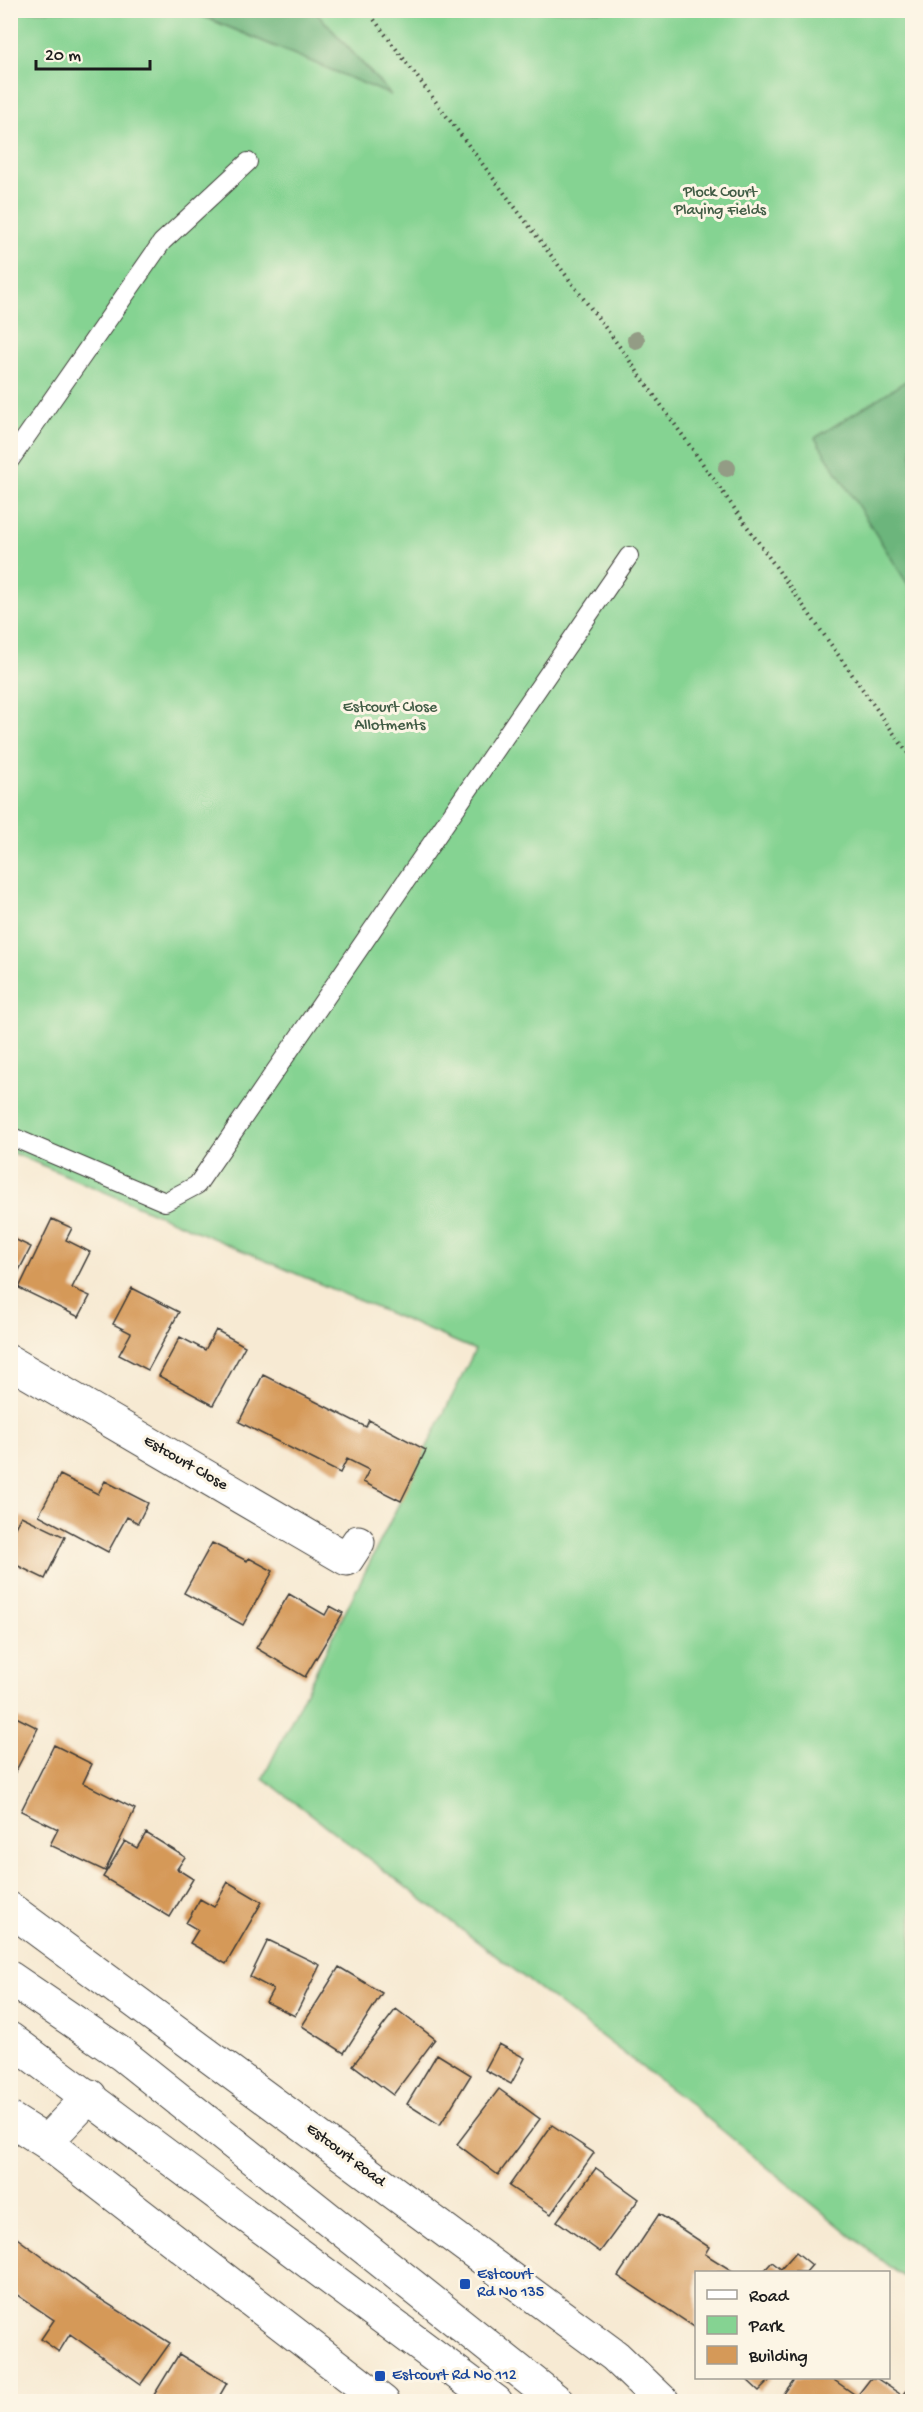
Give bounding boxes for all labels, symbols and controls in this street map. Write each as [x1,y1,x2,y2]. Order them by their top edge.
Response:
scale bar [36,33,150,71]
text: 20 m [45,46,81,67]
park label: Plock Court Playing Fields [673,184,767,221]
park label: Estcourt Close Allotments [343,699,438,736]
street label: Estcourt Close [139,1432,231,1496]
street label: Estcourt Road [302,2120,390,2193]
place label: Estcourt Rd No 135 [477,2266,544,2303]
legend [695,2271,890,2379]
marker: Estcourt Rd No 135 [458,2277,472,2291]
text: Road [749,2287,790,2308]
text: Park [748,2317,785,2338]
text: Building [748,2347,808,2368]
place label: Estcourt Rd No 112 [392,2367,517,2386]
marker: Estcourt Rd No 112 [373,2369,387,2383]

